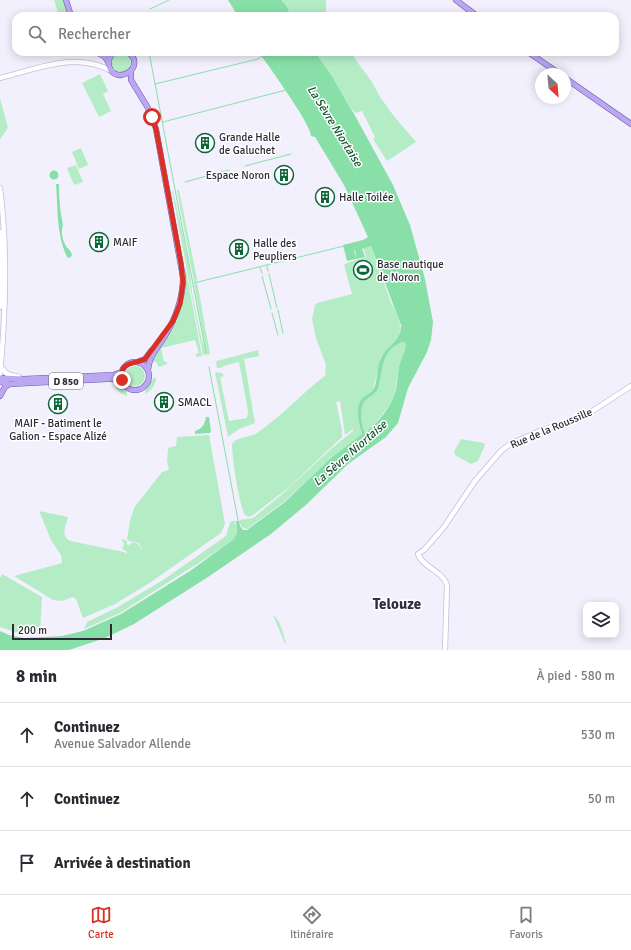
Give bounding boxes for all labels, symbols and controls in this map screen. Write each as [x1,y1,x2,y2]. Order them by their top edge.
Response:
search box [12,12,619,56]
icon: search [26,23,48,45]
text: Rechercher [58,25,131,43]
north arrow [535,68,571,104]
water label: La Sèvre Niortaise [304,83,366,170]
route start [143,108,161,126]
place label: Grande Halle de Galuchet [219,131,280,157]
building icon: Grande Halle de Galuchet [194,132,216,154]
building icon: Espace Noron [273,164,295,186]
place label: Espace Noron [206,169,270,182]
building icon: Halle Toilée [314,186,336,208]
place label: Halle Toilée [339,191,393,204]
building icon: MAIF [88,231,110,253]
place label: MAIF [113,236,138,249]
place label: Halle des Peupliers [253,237,297,263]
building icon: Halle des Peupliers [228,238,250,260]
place label: Base nautique de Noron [377,258,444,284]
sports icon: Base nautique de Noron [352,259,374,281]
route end [113,371,131,389]
road number: D 850 [49,373,83,389]
building icon: SMACL [153,391,175,413]
building icon: MAIF - Batiment le Galion - Espace Alizé [47,393,69,415]
place label: SMACL [178,396,212,409]
street label: Rue de la Roussille [508,405,594,452]
place label: MAIF - Batiment le Galion - Espace Alizé [9,417,107,443]
water label: La Sèvre Niortaise [310,417,391,489]
district label: Telouze [373,595,421,613]
map controls [583,602,619,638]
button: layers [583,602,619,638]
scale bar [12,622,112,641]
text: 200 m [18,624,47,637]
text: 8 min [16,666,57,687]
text: À pied · 580 m [536,668,615,684]
text: Continuez [54,718,120,736]
icon: ahead [16,724,38,746]
text: 530 m [581,727,615,743]
text: Avenue Salvador Allende [54,736,191,752]
icon: ahead [16,788,38,810]
text: Continuez [54,790,120,808]
text: 50 m [588,791,615,807]
icon: arrive [16,852,38,874]
text: Arrivée à destination [54,854,191,872]
tab: Carte [88,904,114,941]
tab: Itinéraire [290,904,333,941]
tab: Favoris [510,904,543,941]

